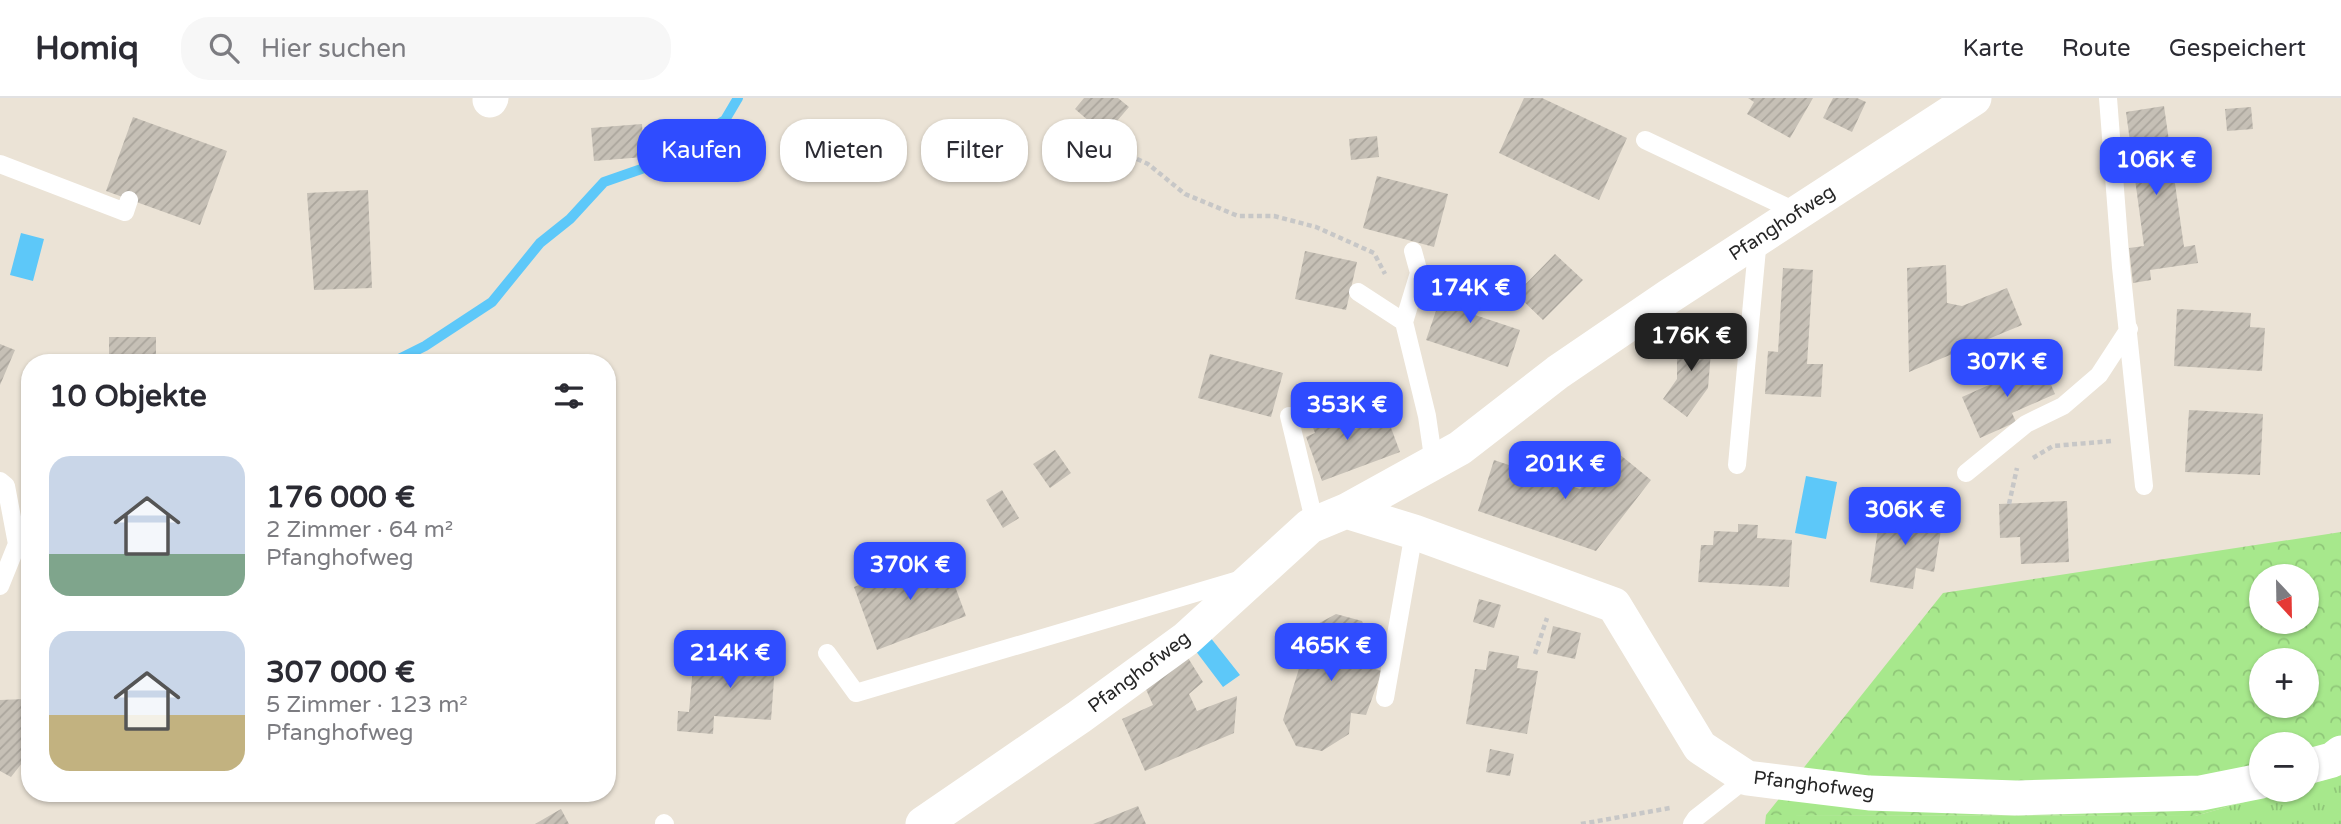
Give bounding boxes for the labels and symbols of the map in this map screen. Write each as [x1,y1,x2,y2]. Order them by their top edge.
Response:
pin: 106K € [2099,138,2213,197]
street label: Pfanghofweg [1725,181,1839,265]
pin: 174K € [1413,266,1527,325]
pin: 176K € [1634,314,1748,373]
pin: 307K € [1950,340,2064,399]
pin: 353K € [1290,382,1404,442]
pin: 201K € [1508,442,1622,501]
pin: 306K € [1848,488,1962,547]
pin: 370K € [853,542,967,602]
north arrow [2249,564,2319,634]
pin: 465K € [1274,624,1388,683]
street label: Pfanghofweg [1084,627,1194,717]
pin: 214K € [673,630,787,690]
street label: Pfanghofweg [1752,767,1876,803]

